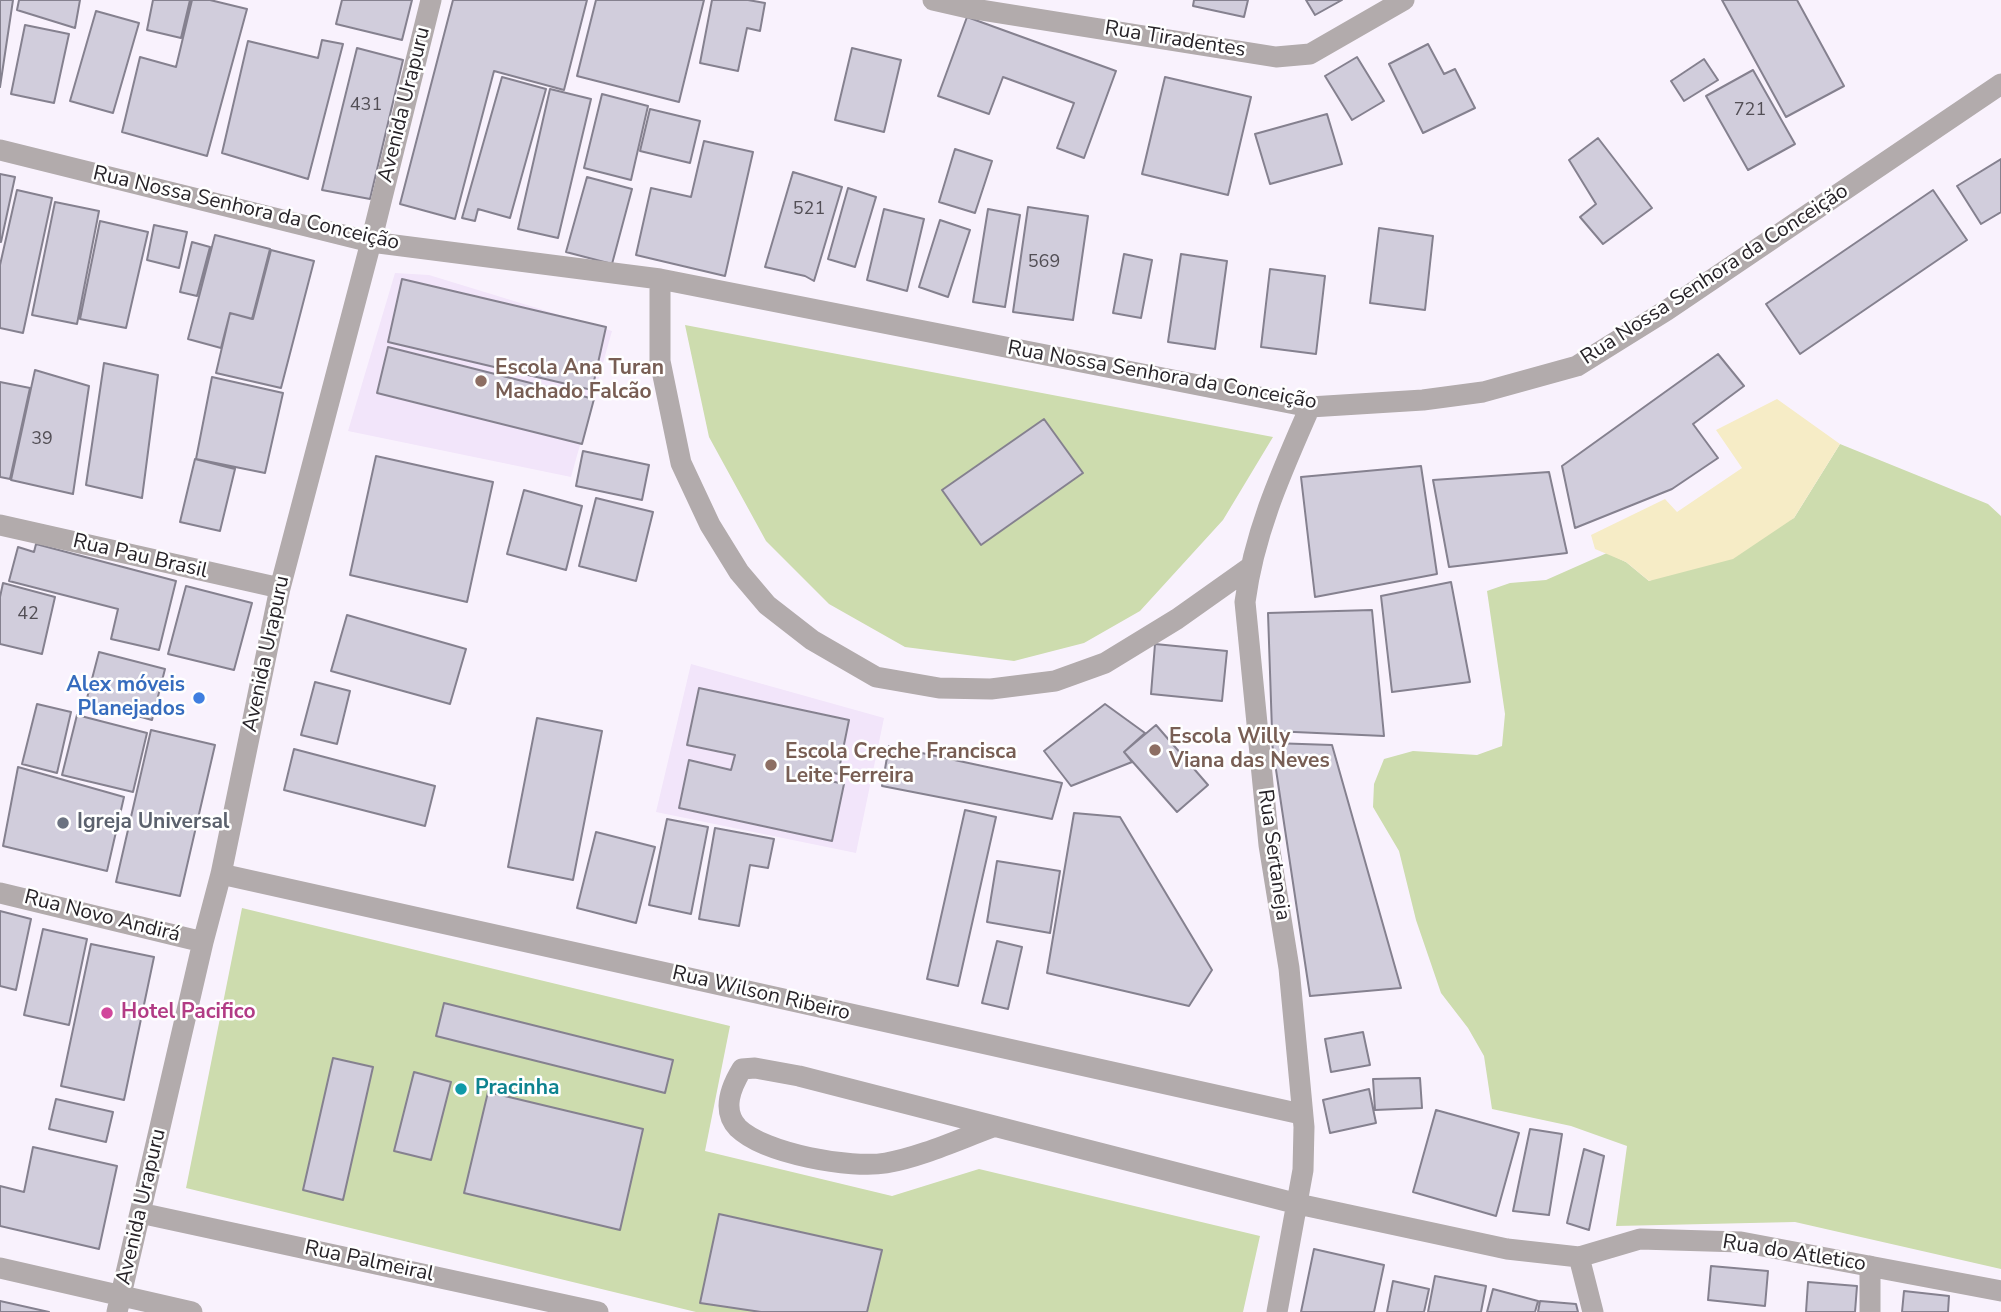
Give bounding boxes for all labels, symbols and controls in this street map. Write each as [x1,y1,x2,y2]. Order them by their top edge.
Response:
street label: Rua Tiradentes [1103,16,1247,64]
street label: Avenida Urapuru [374,25,436,185]
house number: 431 [350,95,382,117]
house number: 721 [1734,100,1766,122]
street label: Rua Nossa Senhora da Conceição [90,161,402,257]
street label: Rua Nossa Senhora da Conceição [1577,179,1853,371]
house number: 521 [793,199,825,221]
house number: 569 [1028,252,1060,274]
street label: Rua Nossa Senhora da Conceição [1005,336,1319,416]
place label: Escola Ana Turan Machado Falcão [495,356,664,406]
marker: Escola Ana Turan Machado Falcão [473,373,489,389]
house number: 39 [31,429,53,451]
street label: Rua Pau Brasil [70,529,210,585]
street label: Avenida Urapuru [238,573,296,735]
house number: 42 [17,604,39,626]
place label: Alex móveis Planejados [66,673,185,723]
marker: Alex móveis Planejados [191,690,207,706]
place label: Escola Willy Viana das Neves [1169,725,1330,775]
place label: Escola Creche Francisca Leite Ferreira [785,740,1017,790]
marker: Escola Willy Viana das Neves [1147,742,1163,758]
marker: Escola Creche Francisca Leite Ferreira [763,757,779,773]
street label: Rua Sertaneja [1251,788,1295,922]
place label: Igreja Universal [77,810,230,836]
marker: Igreja Universal [55,815,71,831]
street label: Rua Novo Andirá [21,885,183,949]
street label: Rua Wilson Ribeiro [670,961,852,1027]
place label: Hotel Pacifico [121,1000,256,1026]
marker: Hotel Pacifico [99,1005,115,1021]
place label: Pracinha [475,1076,559,1102]
marker: Pracinha [453,1081,469,1097]
street label: Avenida Urapuru [112,1127,172,1287]
street label: Rua do Atletico [1721,1230,1867,1278]
street label: Rua Palmeiral [302,1236,436,1288]

